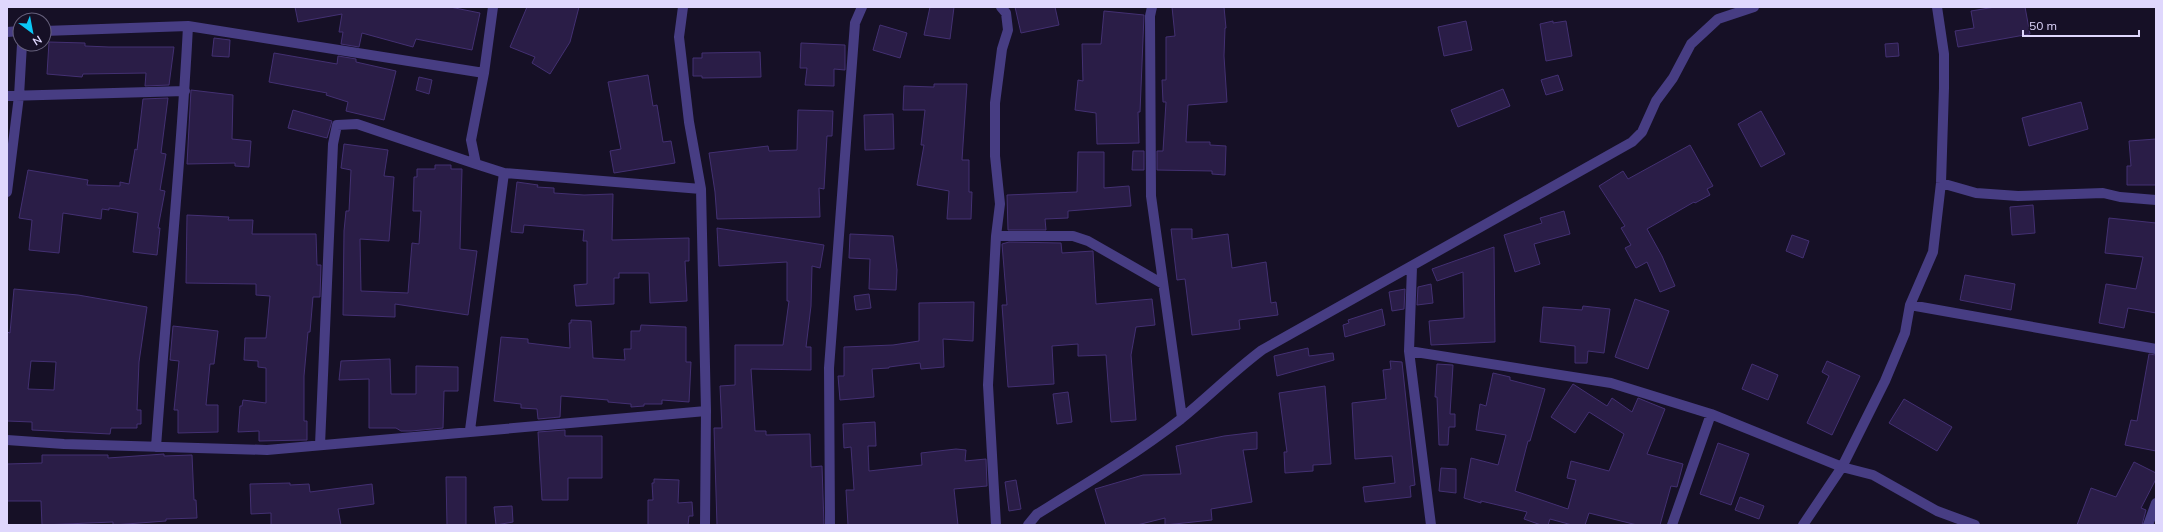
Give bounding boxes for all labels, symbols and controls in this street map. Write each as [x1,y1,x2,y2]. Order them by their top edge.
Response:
north arrow [12,12,52,52]
scale bar [2023,12,2139,38]
text: 50 m [2029,18,2057,33]
text: N [30,32,45,49]

